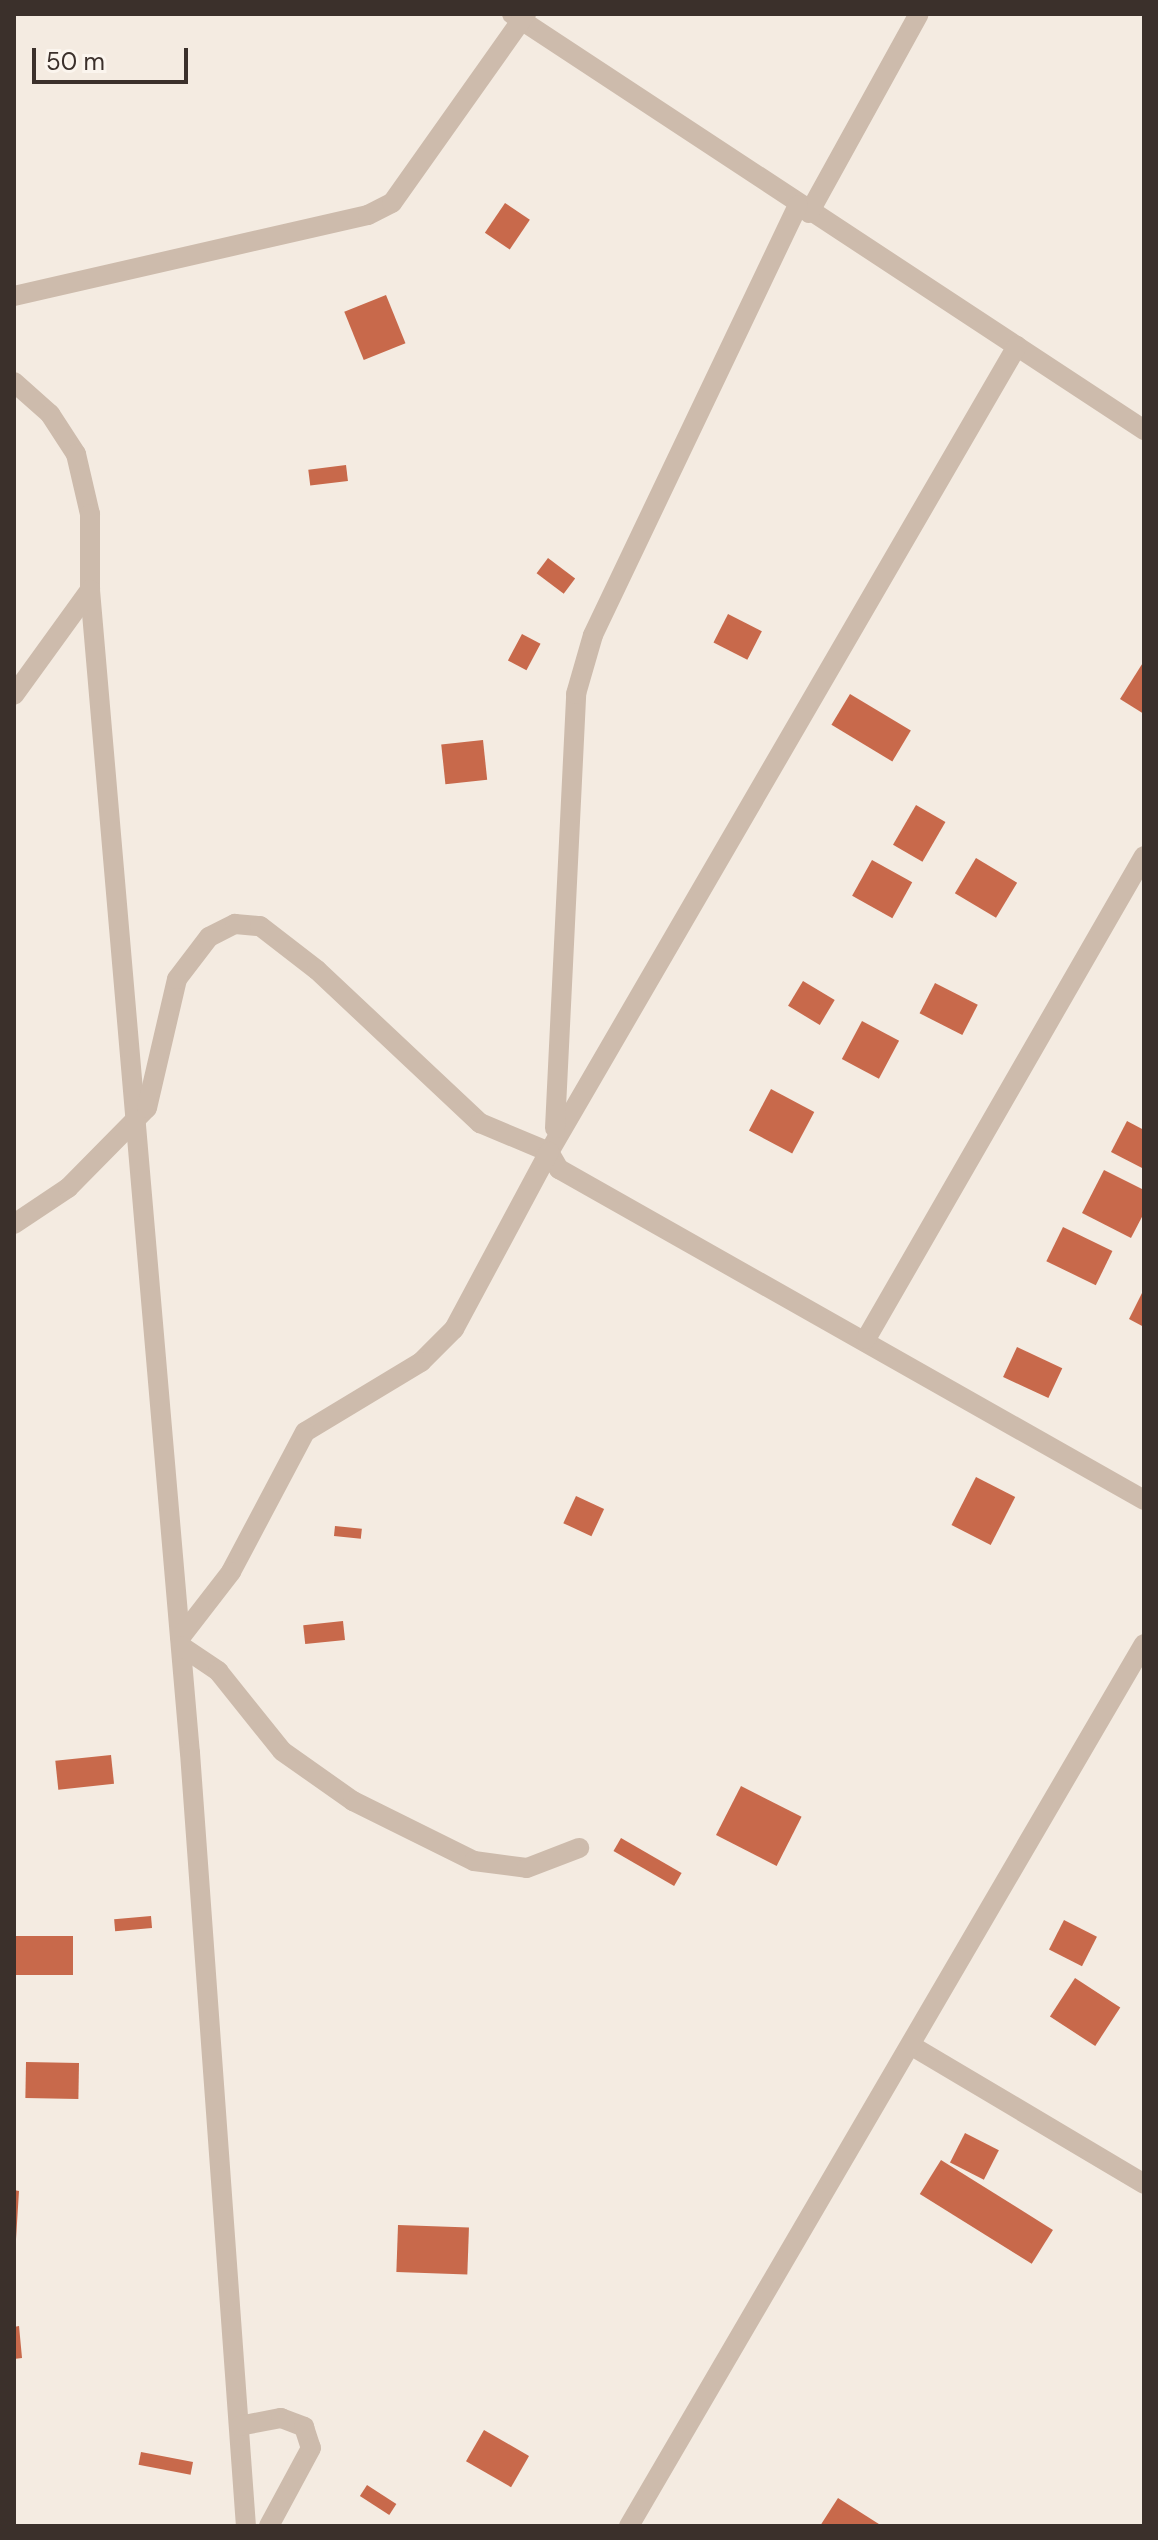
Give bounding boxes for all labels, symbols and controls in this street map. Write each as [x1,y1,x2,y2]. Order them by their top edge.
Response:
scale bar [36,32,192,82]
text: 50 m [46,46,105,77]

